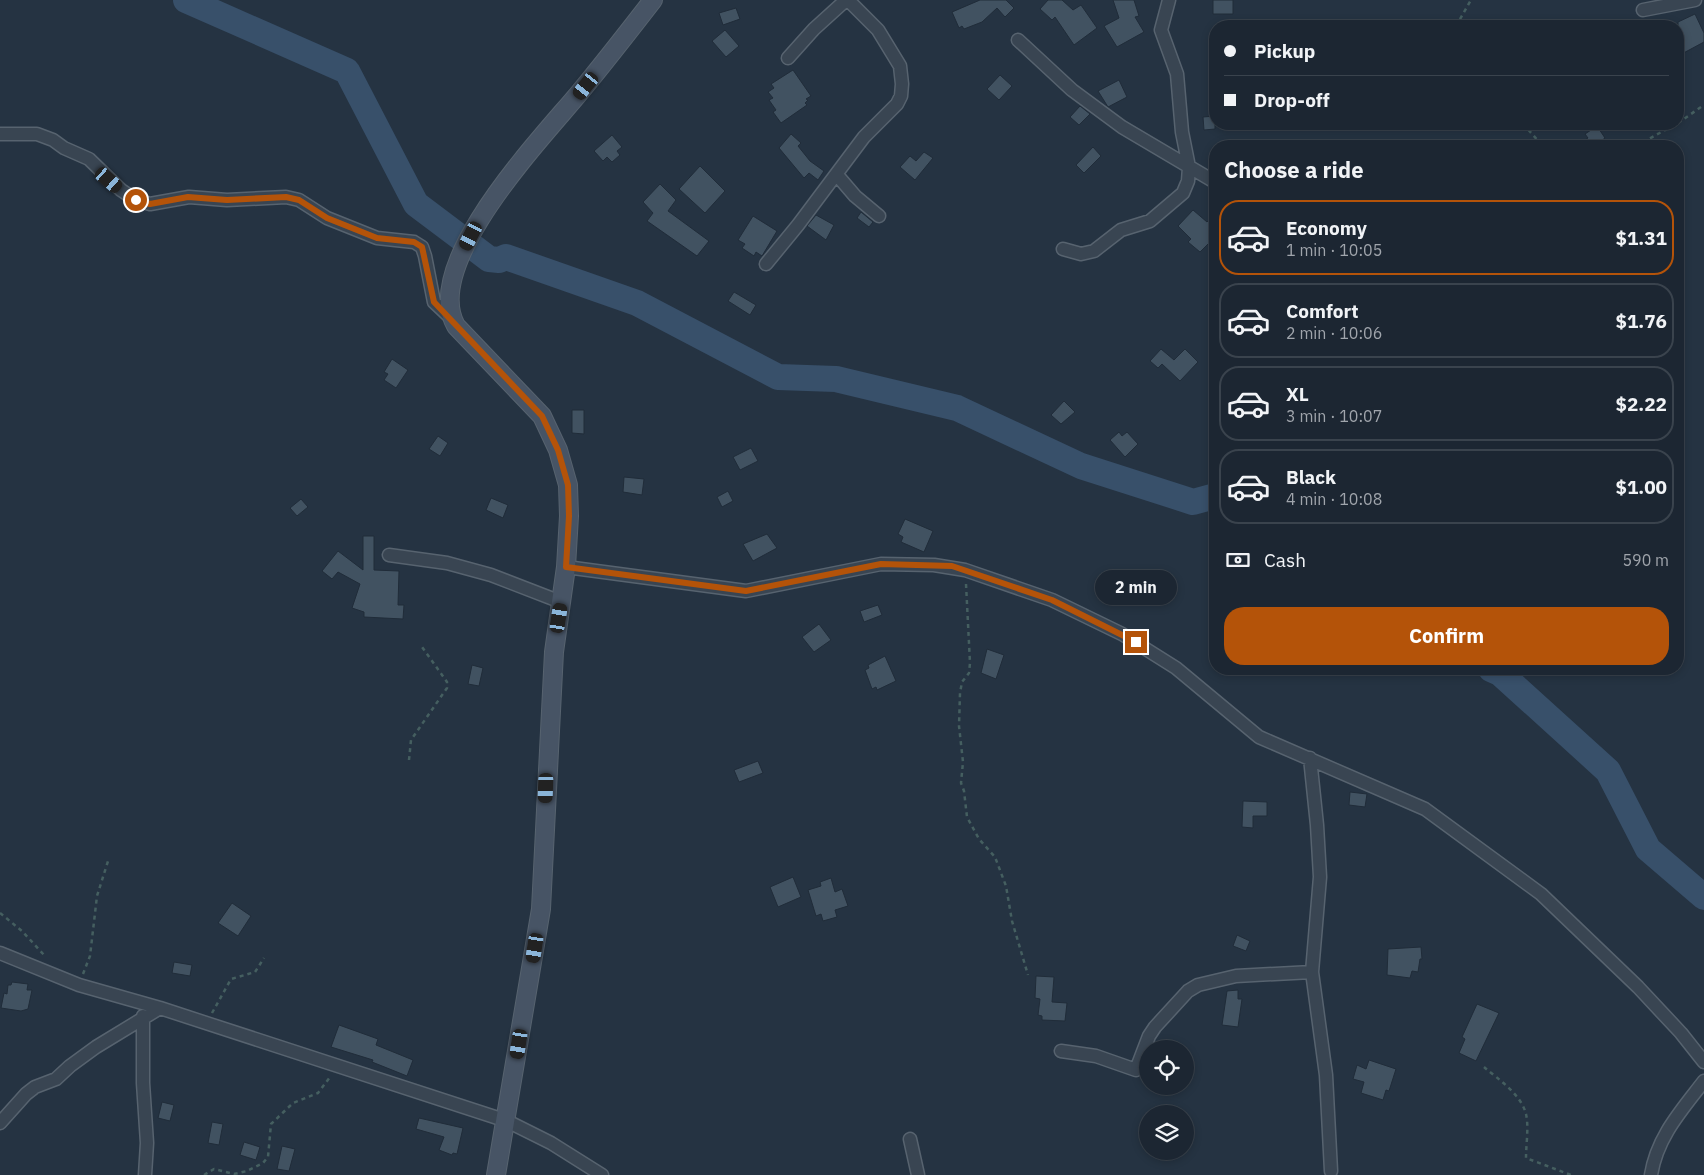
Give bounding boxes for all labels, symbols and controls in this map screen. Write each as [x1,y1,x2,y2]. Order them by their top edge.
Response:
text: Pickup [1254,39,1315,63]
car [570,70,601,102]
text: Drop-off [1254,88,1330,112]
text: Choose a ride [1224,155,1364,184]
car [92,164,125,196]
route start [125,189,147,211]
icon: car [1226,215,1271,260]
text: Economy [1286,216,1367,240]
car [457,219,484,253]
text: $1.31 [1615,226,1667,250]
text: 1 min · 10:05 [1286,240,1382,260]
icon: car [1226,298,1271,343]
text: Comfort [1286,299,1359,323]
text: $1.76 [1615,309,1667,333]
text: 2 min · 10:06 [1286,323,1382,343]
icon: car [1226,381,1271,426]
text: XL [1286,382,1309,406]
text: $2.22 [1615,392,1667,416]
text: 3 min · 10:07 [1286,406,1382,426]
icon: car [1226,464,1271,509]
text: Black [1286,465,1336,489]
text: $1.00 [1615,475,1667,499]
text: 4 min · 10:08 [1286,489,1382,509]
icon: cash [1224,546,1252,574]
text: Cash [1264,548,1306,572]
text: 590 m [1622,550,1669,570]
callout: 2 min [1095,570,1177,604]
text: 2 min [1115,577,1157,597]
car [549,602,568,634]
button: Confirm [1224,607,1669,665]
route end [1125,631,1147,653]
car [537,773,554,803]
car [525,932,544,964]
car [509,1028,528,1060]
map controls [1139,1040,1194,1160]
button: locate [1139,1040,1194,1095]
button: layers [1139,1105,1194,1160]

